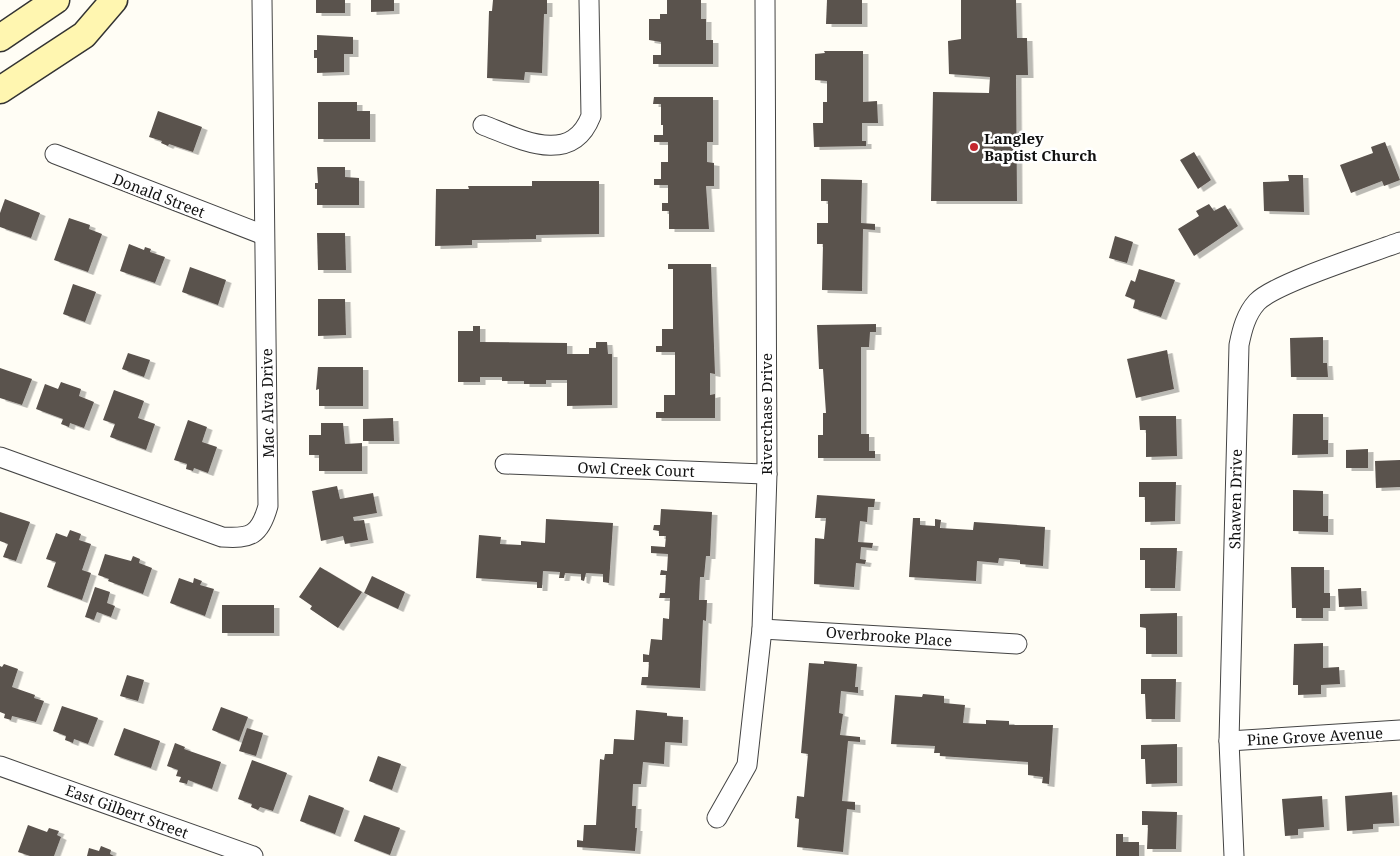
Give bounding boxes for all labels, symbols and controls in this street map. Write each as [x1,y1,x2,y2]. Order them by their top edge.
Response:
place label: Langley Baptist Church [984,128,1097,165]
marker: Langley Baptist Church [968,141,980,153]
street label: Donald Street [110,168,208,222]
street label: Mac Alva Drive [256,348,278,458]
street label: Riverchase Drive [756,353,776,475]
street label: Shawen Drive [1224,449,1246,549]
street label: Owl Creek Court [577,457,695,481]
street label: Overbrooke Place [825,622,953,650]
street label: Pine Grove Avenue [1247,722,1383,750]
street label: East Gilbert Street [63,780,191,842]

